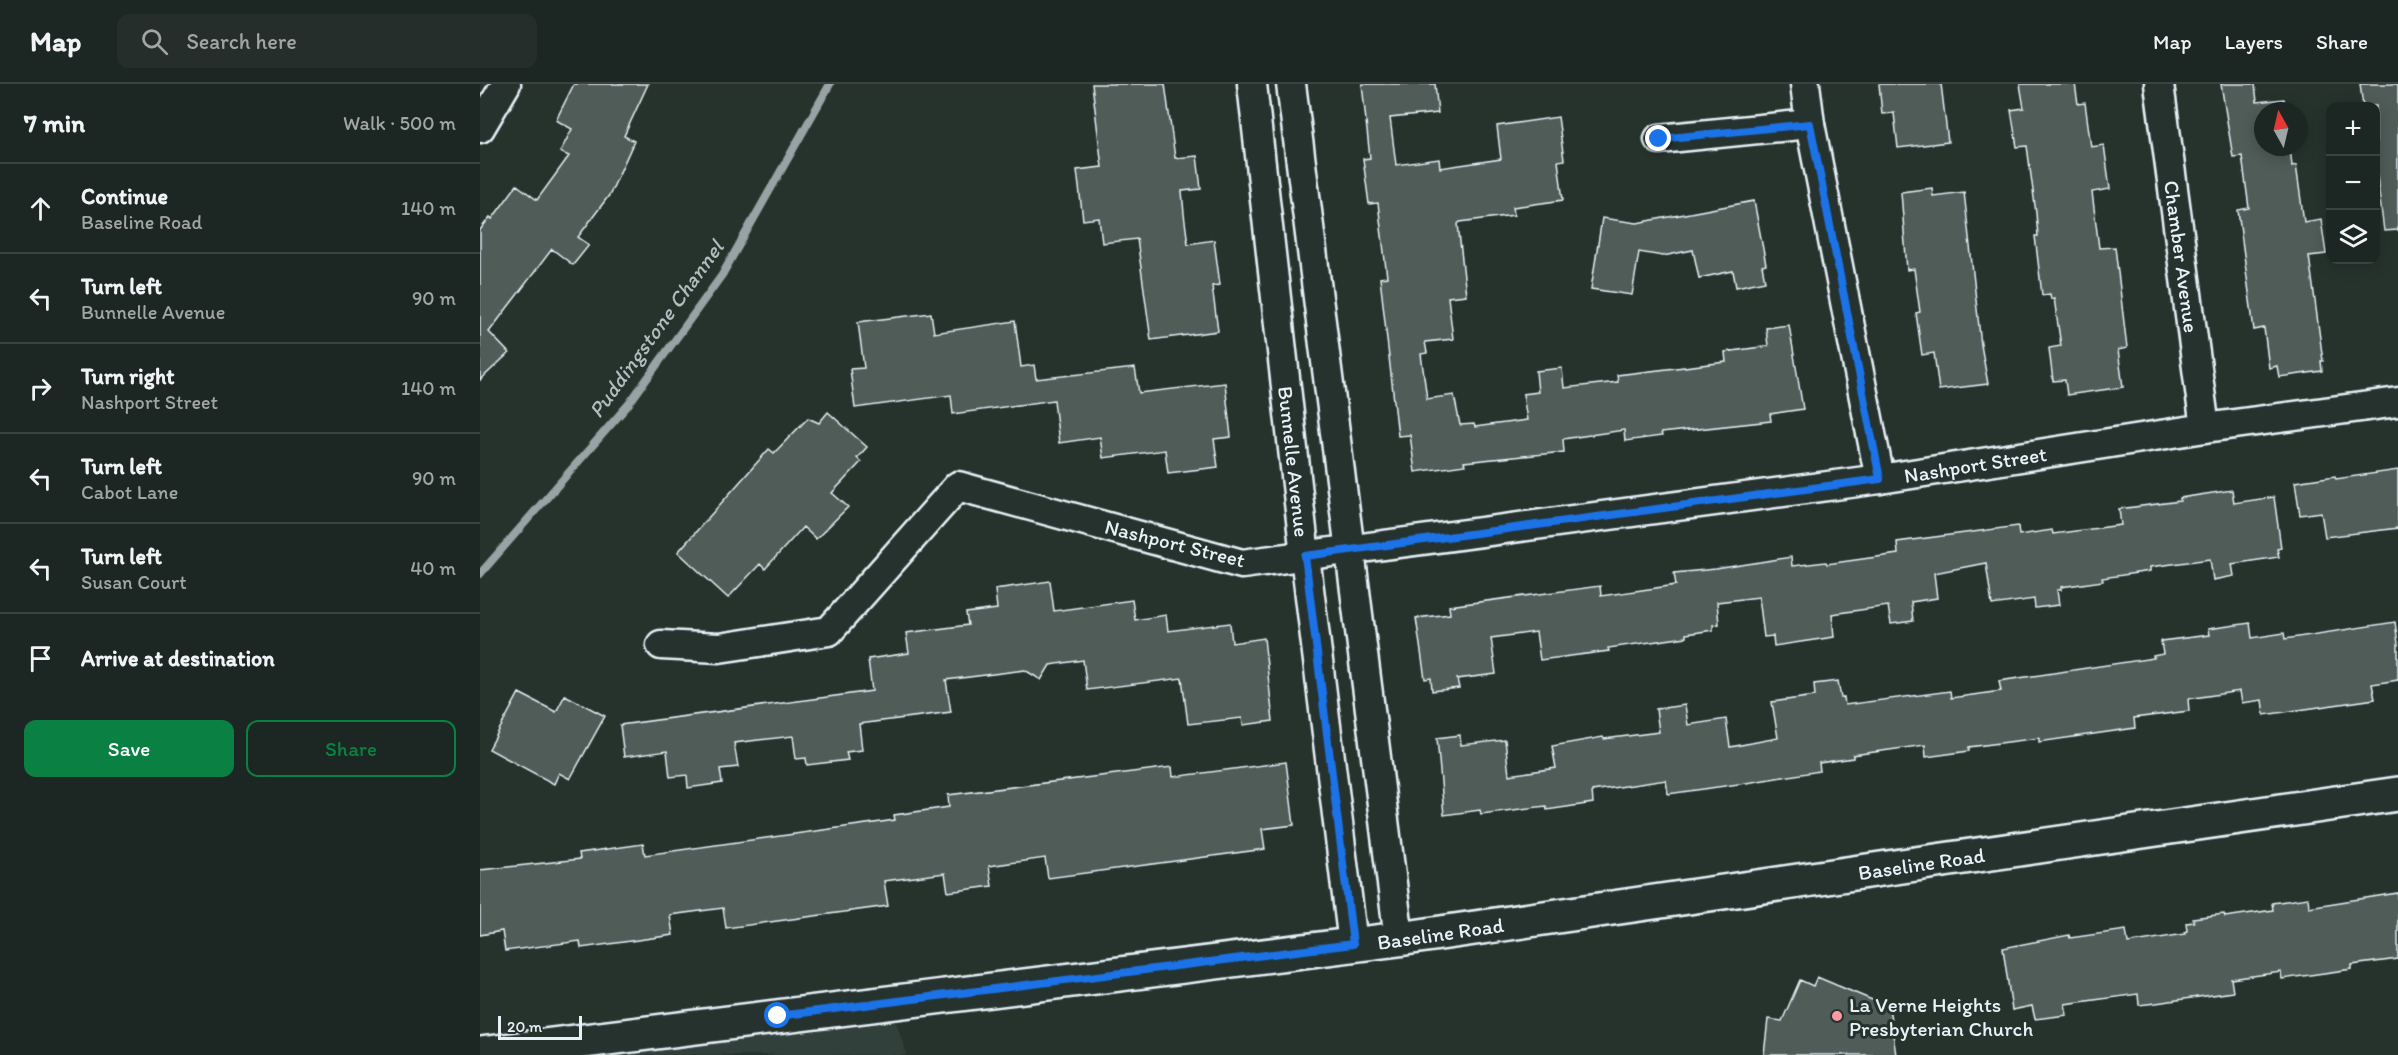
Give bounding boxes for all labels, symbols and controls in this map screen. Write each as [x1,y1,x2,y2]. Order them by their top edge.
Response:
search box [117,14,537,68]
text: Map [30,24,81,58]
icon: search [138,25,171,58]
text: Search here [186,28,297,55]
text: Map [2153,29,2192,54]
text: Layers [2225,29,2283,54]
text: Share [2316,29,2368,54]
north arrow [2254,102,2308,156]
map controls [2326,102,2380,264]
button: + [2326,102,2380,156]
text: 7 min [24,107,85,139]
text: Walk · 500 m [343,111,456,135]
route end [1645,125,1671,151]
button: − [2326,156,2380,210]
street label: Chamber Avenue [2159,179,2205,334]
text: Continue [81,183,168,210]
icon: ahead [24,192,57,225]
text: 140 m [401,196,456,220]
text: Baseline Road [81,210,203,234]
button: layers [2326,210,2380,264]
water label: Puddingstone Channel [582,233,731,423]
text: Turn left [81,273,162,300]
icon: left [24,282,57,315]
text: 90 m [412,286,456,310]
text: Bunnelle Avenue [81,300,225,324]
text: Turn right [81,363,175,390]
icon: right [24,372,57,405]
text: 140 m [401,376,456,400]
street label: Bunnelle Avenue [1274,385,1315,538]
text: Nashport Street [81,390,218,414]
street label: Nashport Street [1902,441,2048,488]
text: Turn left [81,453,162,480]
icon: left [24,462,57,495]
text: 90 m [412,466,456,490]
text: Cabot Lane [81,480,178,504]
street label: Nashport Street [1102,513,1248,573]
text: Turn left [81,543,162,570]
icon: left [24,552,57,585]
text: 40 m [410,556,456,580]
text: Susan Court [81,570,187,594]
icon: arrive [24,642,57,675]
text: Arrive at destination [81,645,275,672]
button: Save [24,720,234,777]
button: Share [246,720,456,777]
street label: Baseline Road [1856,842,1987,885]
street label: Baseline Road [1376,911,1506,954]
place label: La Verne Heights Presbyterian Church [1849,992,2033,1041]
route start [764,1002,790,1028]
marker: La Verne Heights Presbyterian Church [1830,1009,1844,1023]
scale bar [498,1013,582,1040]
text: 20 m [507,1017,542,1036]

